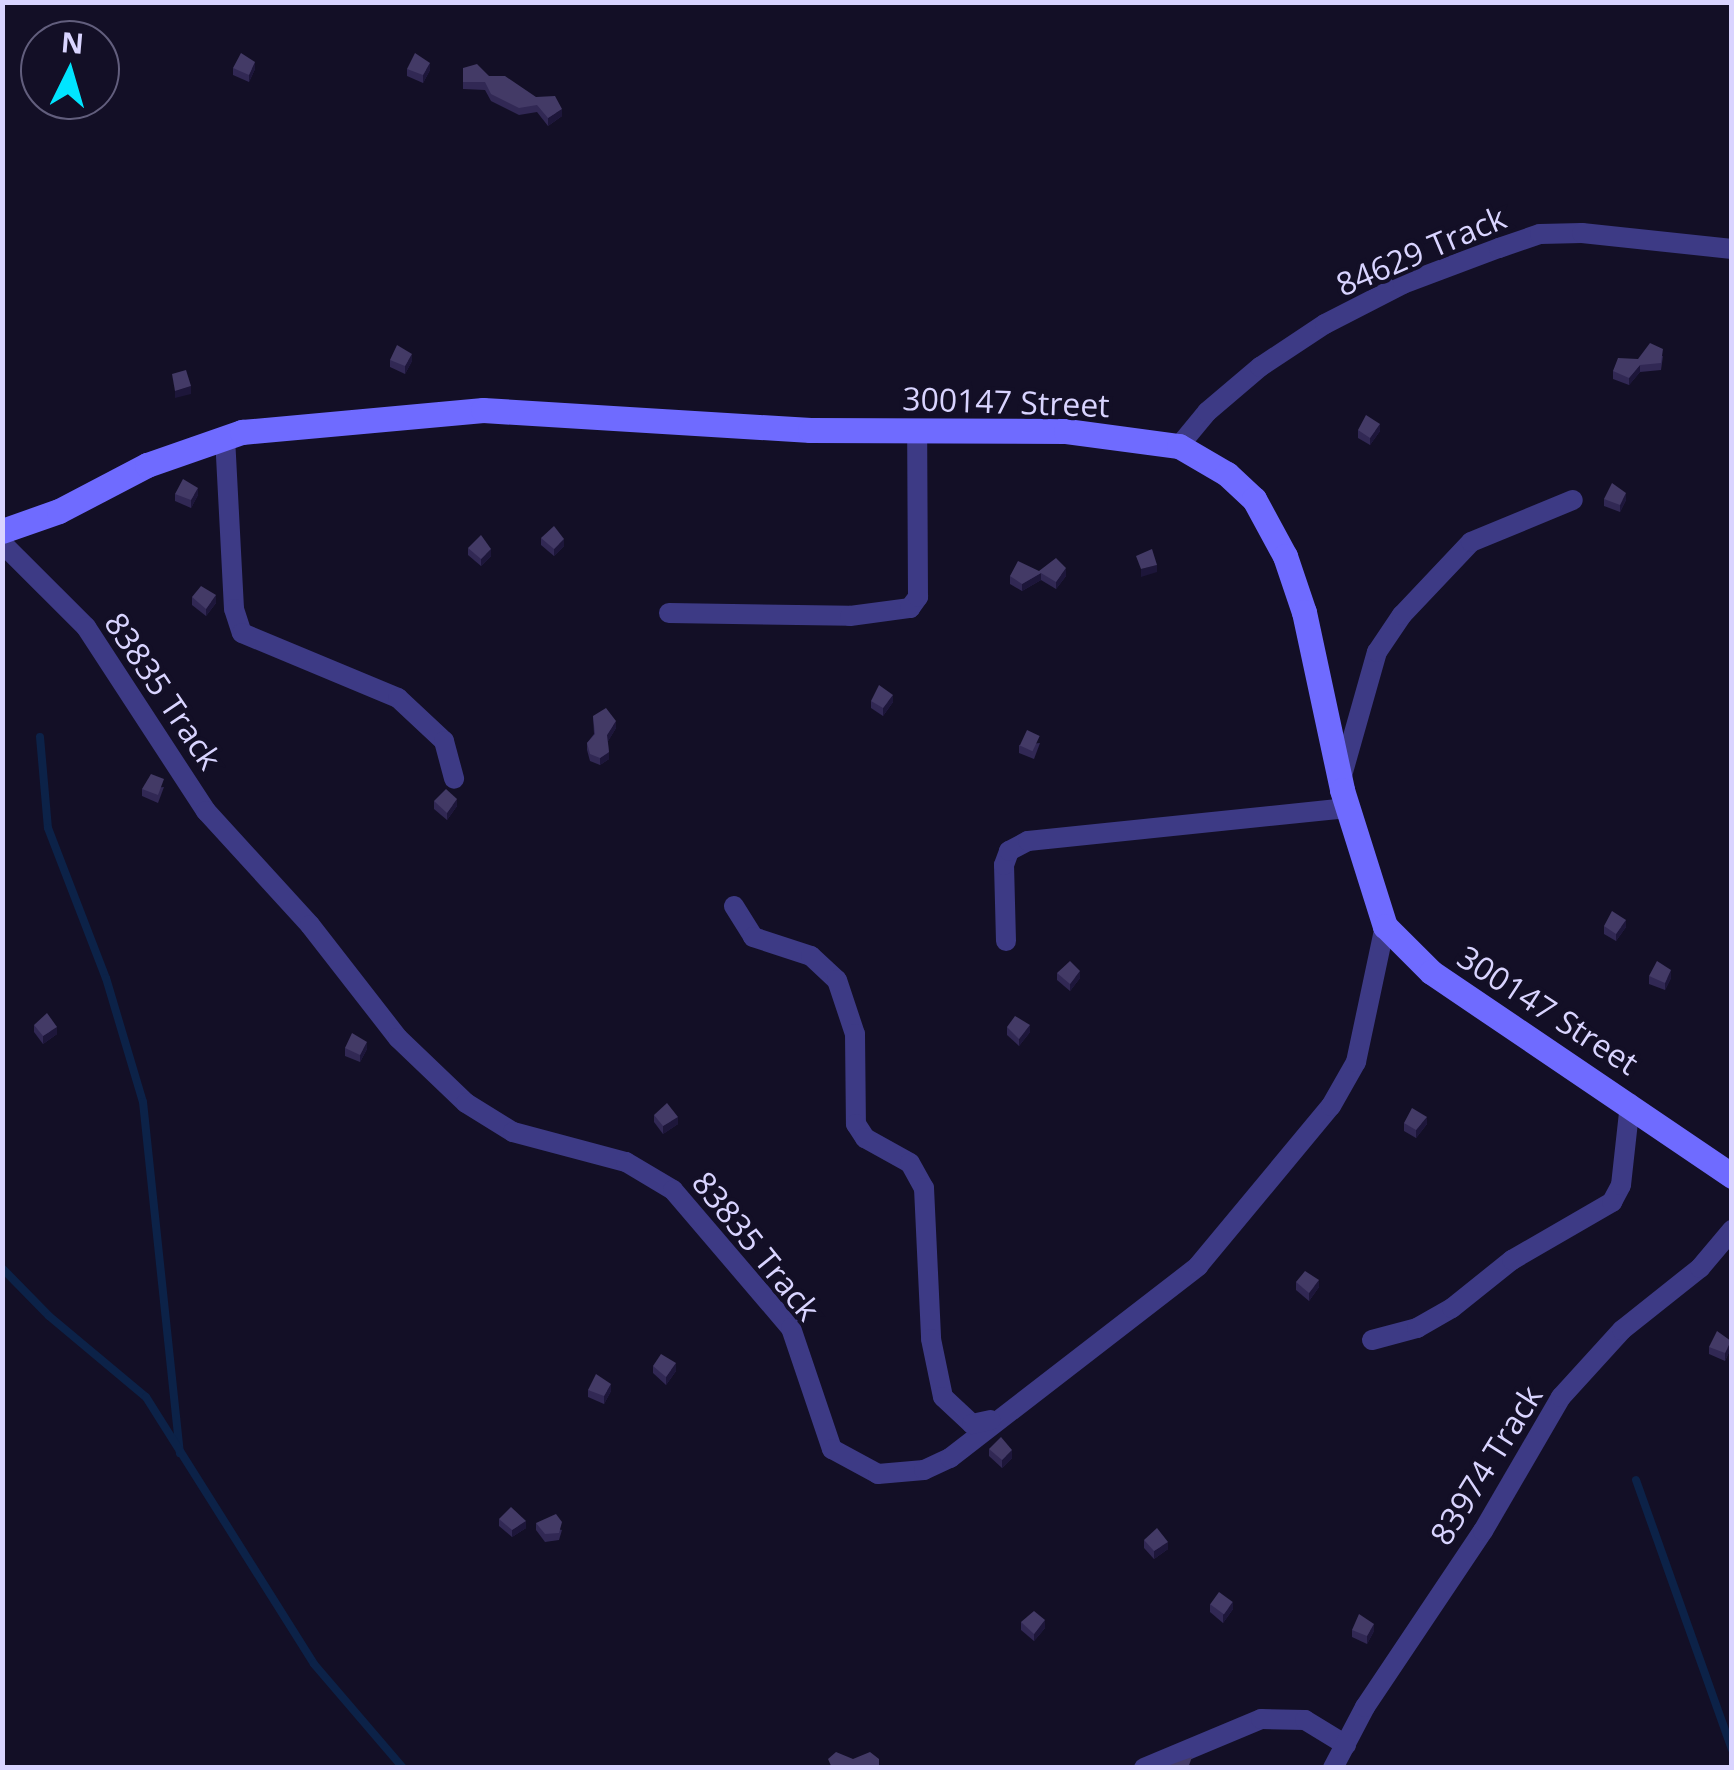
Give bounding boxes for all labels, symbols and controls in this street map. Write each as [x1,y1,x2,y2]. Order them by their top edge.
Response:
north arrow [20,20,120,120]
text: N [59,22,85,62]
street label: 84629 Track [1330,198,1512,304]
street label: 300147 Street [902,379,1110,425]
street label: 83835 Track [97,605,229,777]
street label: 300147 Street [1451,937,1645,1083]
street label: 83835 Track [684,1164,828,1328]
street label: 83974 Track [1422,1378,1550,1552]

